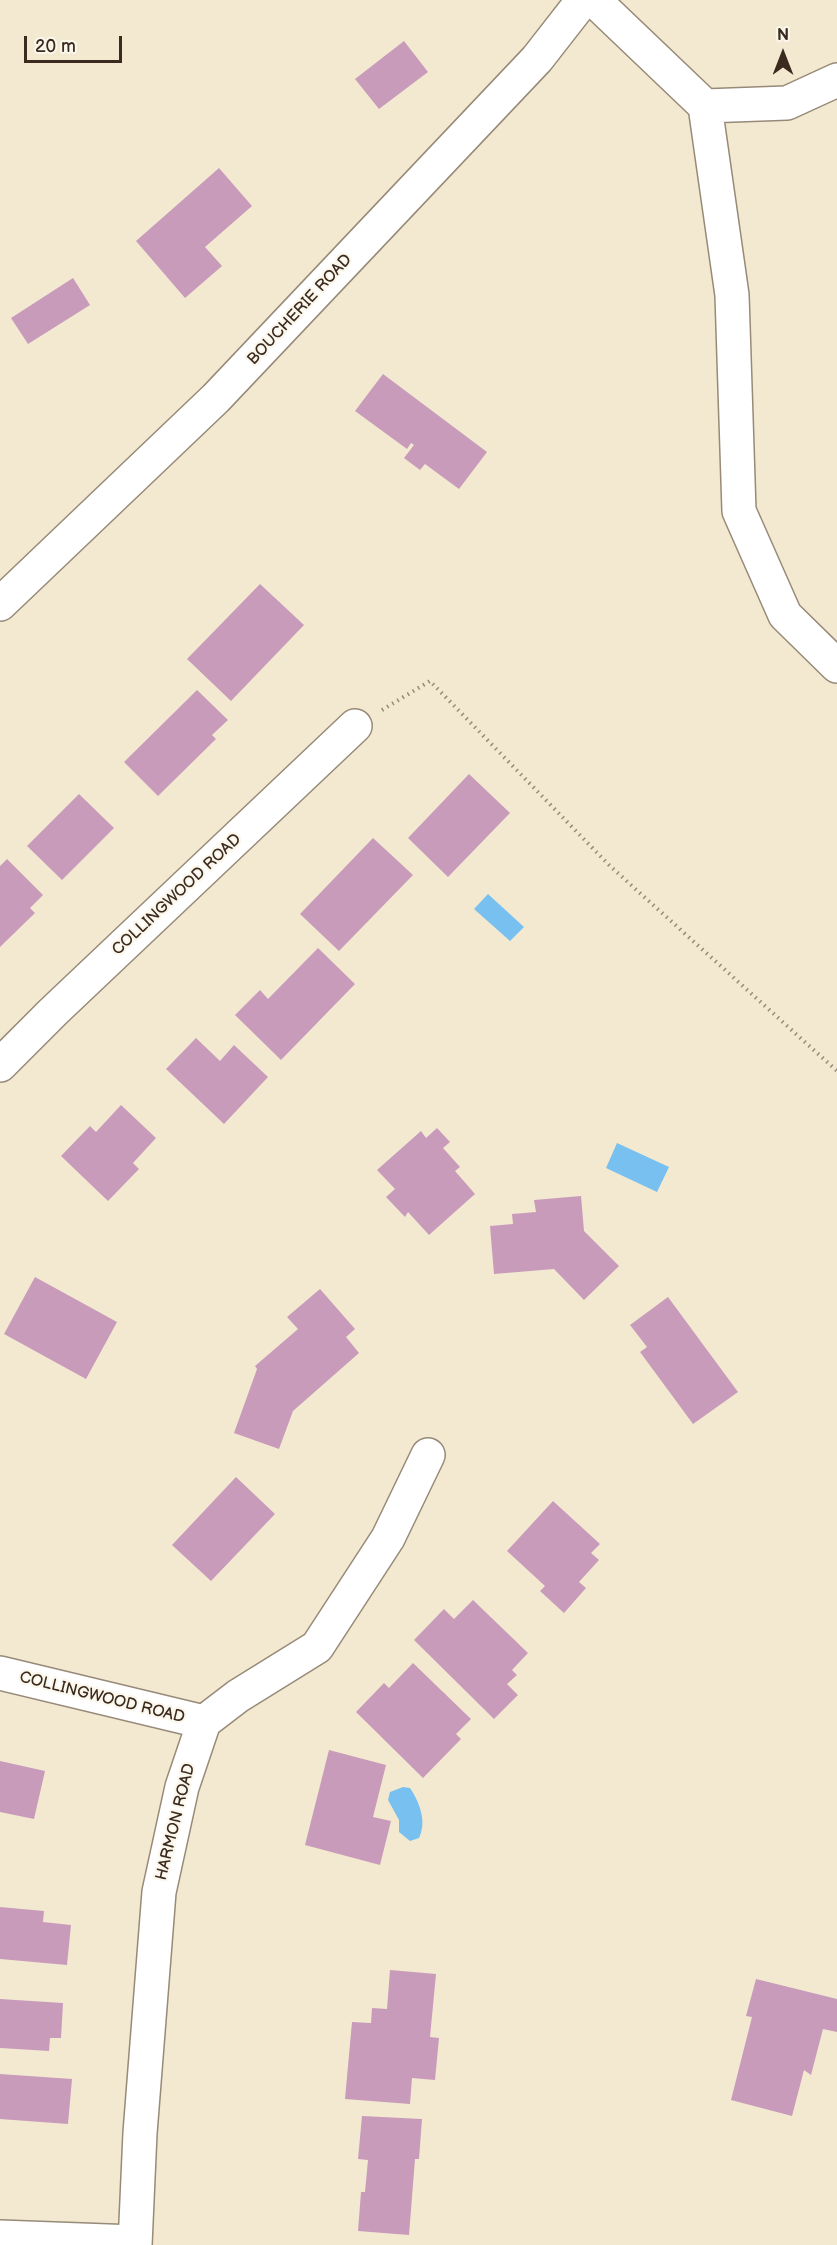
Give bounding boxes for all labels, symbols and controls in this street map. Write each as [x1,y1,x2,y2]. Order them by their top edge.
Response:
scale bar [27,24,124,62]
north arrow [753,24,813,84]
text: N [777,26,789,45]
text: 20 m [35,36,76,57]
street label: BOUCHERIE ROAD [244,251,356,369]
street label: COLLINGWOOD ROAD [108,830,246,960]
street label: COLLINGWOOD ROAD [17,1668,187,1728]
street label: HARMON ROAD [152,1762,200,1882]

